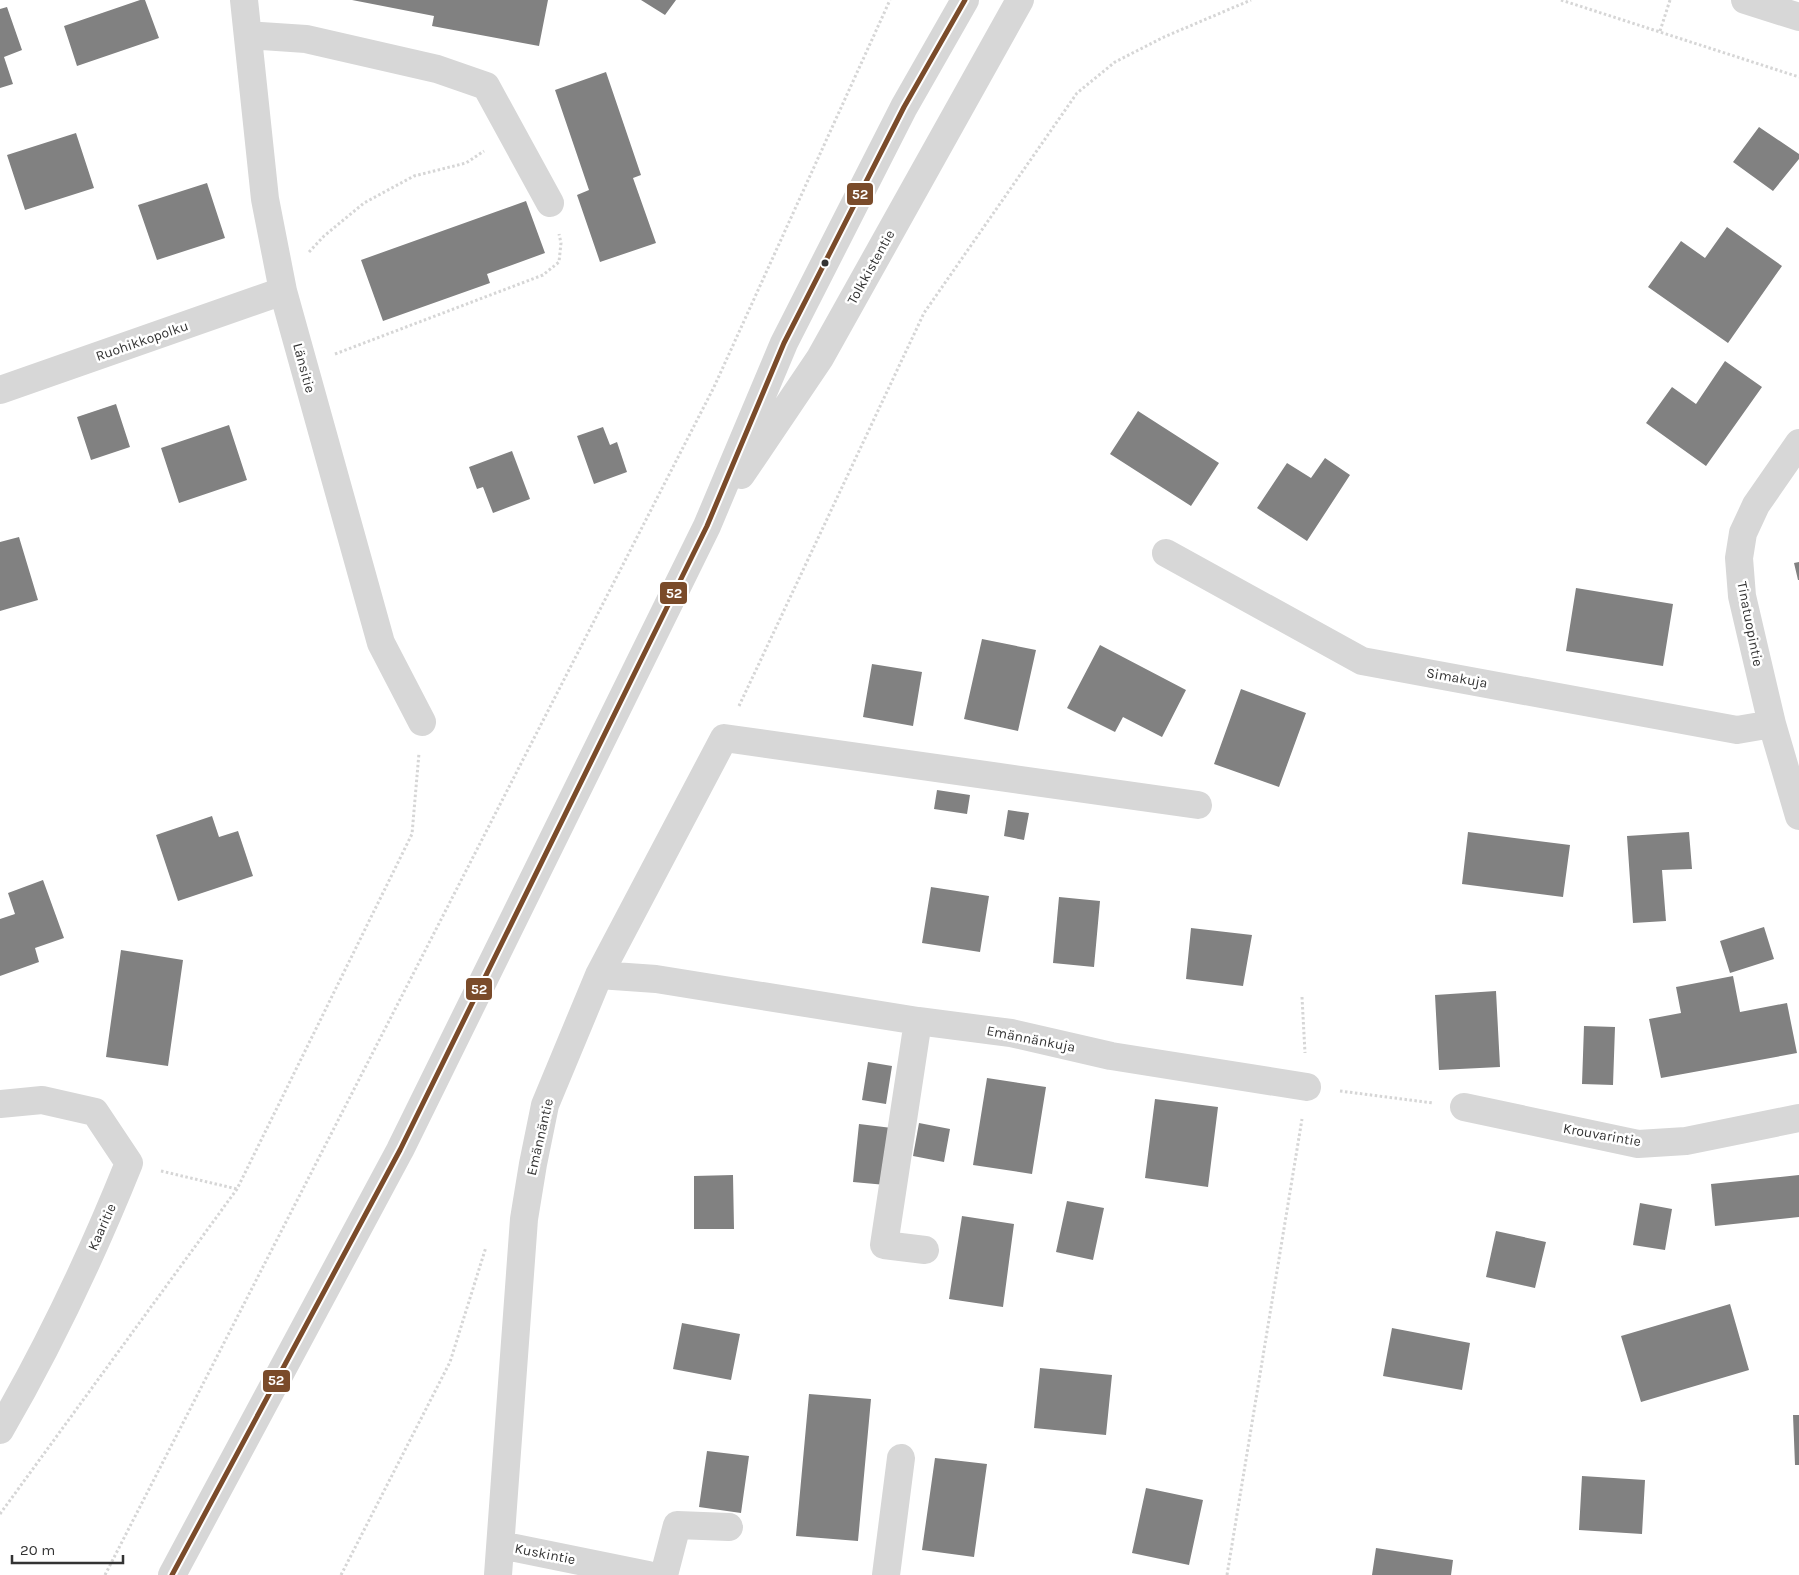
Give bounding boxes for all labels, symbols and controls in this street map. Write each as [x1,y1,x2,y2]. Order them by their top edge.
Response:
line badge: 52 [846,182,874,206]
text: 52 [852,186,868,203]
street label: Tolkkistentie [844,227,898,307]
unlabelled marker [820,258,830,268]
street label: Ruohikkopolku [93,317,191,365]
street label: Länsitie [289,341,319,395]
street label: Tinatuopintie [1733,580,1767,668]
line badge: 52 [659,581,688,605]
text: 52 [666,585,682,602]
street label: Simakuja [1425,664,1489,692]
line badge: 52 [465,977,493,1001]
text: 52 [471,981,487,998]
street label: Emännänkuja [985,1022,1077,1056]
street label: Emännäntie [523,1097,557,1177]
street label: Krouvarintie [1562,1120,1642,1150]
street label: Kaaritie [84,1201,120,1253]
line badge: 52 [262,1369,291,1393]
text: 52 [268,1372,284,1389]
scale bar [12,1532,124,1564]
street label: Kuskintie [513,1540,577,1568]
text: 20 m [20,1541,55,1559]

